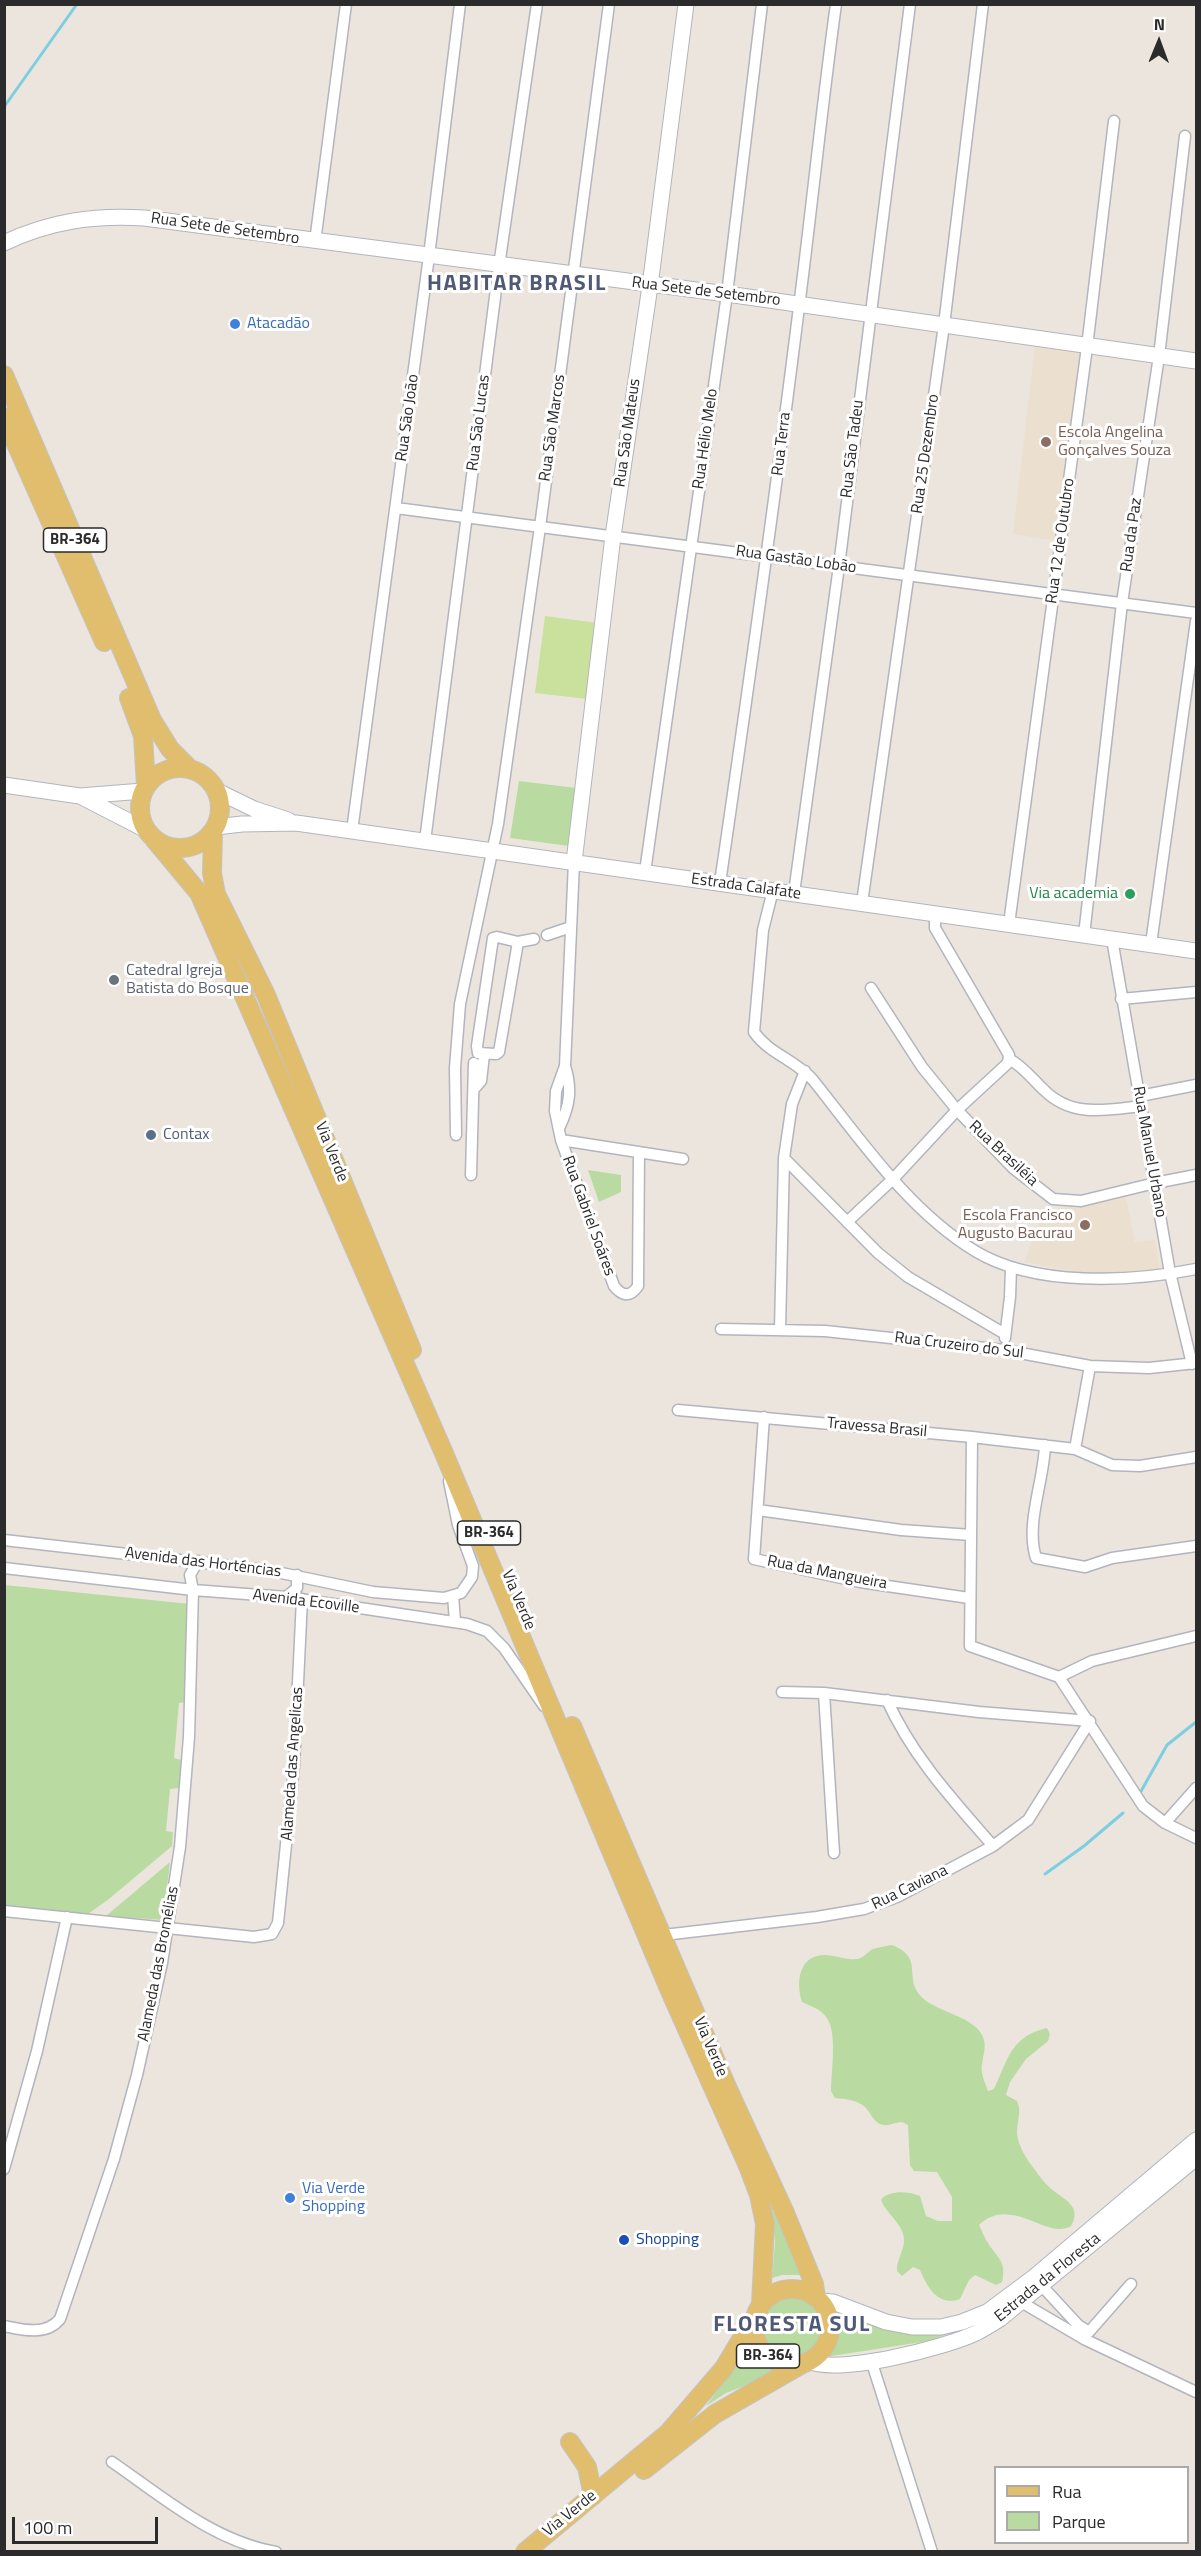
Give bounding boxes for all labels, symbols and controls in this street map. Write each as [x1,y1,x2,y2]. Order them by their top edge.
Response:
north arrow [1129,12,1189,72]
text: N [1154,12,1165,36]
street label: Rua Sete de Setembro [149,209,301,249]
district label: HABITAR BRASIL [427,272,607,298]
street label: Rua Sete de Setembro [630,273,782,311]
place label: Atacadão [247,314,310,334]
marker: Atacadão [228,317,242,331]
street label: Rua São João [392,373,424,463]
street label: Rua São Marcos [536,373,570,483]
street label: Rua São Lucas [464,374,494,472]
street label: Rua São Mateus [611,377,645,489]
street label: Rua Hélio Melo [689,387,723,491]
street label: Rua 25 Dezembro [908,393,944,515]
street label: Rua São Tadeu [837,399,869,499]
street label: Rua Terra [769,411,795,477]
place label: Escola Angelina Gonçalves Souza [1058,423,1171,461]
marker: Escola Angelina Gonçalves Souza [1039,435,1053,449]
street label: Rua 12 de Outubro [1043,477,1079,605]
street label: Rua da Paz [1117,497,1147,573]
road number: BR-364 [44,528,106,552]
street label: Rua Gastão Lobão [734,542,858,578]
street label: Estrada Calafate [690,870,802,904]
place label: Via academia [1029,884,1118,904]
marker: Via academia [1123,887,1137,901]
place label: Catedral Igreja Batista do Bosque [126,961,249,999]
marker: Catedral Igreja Batista do Bosque [107,973,121,987]
street label: Rua Manuel Urbano [1128,1085,1170,1219]
street label: Rua Brasiléia [964,1117,1042,1191]
street label: Via Verde [310,1119,352,1185]
place label: Contax [163,1125,209,1145]
marker: Contax [144,1128,158,1142]
street label: Rua Gabriel Soáres [557,1153,619,1279]
place label: Escola Francisco Augusto Bacurau [958,1206,1073,1244]
marker: Escola Francisco Augusto Bacurau [1078,1218,1092,1232]
street label: Rua Cruzeiro do Sul [893,1329,1025,1363]
street label: Travessa Brasil [826,1414,928,1442]
road number: BR-364 [458,1521,520,1545]
street label: Avenida das Horténcias [124,1544,282,1582]
street label: Rua da Mangueira [765,1552,889,1594]
street label: Via Verde [497,1567,539,1633]
street label: Avenida Ecoville [251,1586,361,1618]
street label: Alameda das Angelicas [278,1686,308,1842]
street label: Rua Caviana [869,1861,951,1915]
street label: Alameda das Bromélias [135,1885,183,2043]
street label: Via Verde [689,2014,731,2080]
place label: Via Verde Shopping [302,2179,365,2217]
marker: Via Verde Shopping [283,2191,297,2205]
street label: Estrada da Floresta [991,2229,1105,2327]
place label: Shopping [636,2230,699,2250]
marker: Shopping [617,2233,631,2247]
district label: FLORESTA SUL [713,2313,871,2339]
road number: BR-364 [736,2344,800,2368]
legend [994,2466,1189,2544]
text: Rua [1052,2478,1082,2505]
street label: Via Verde [539,2487,601,2541]
scale bar [15,2505,160,2543]
text: Parque [1052,2508,1106,2535]
text: 100 m [23,2514,72,2541]

